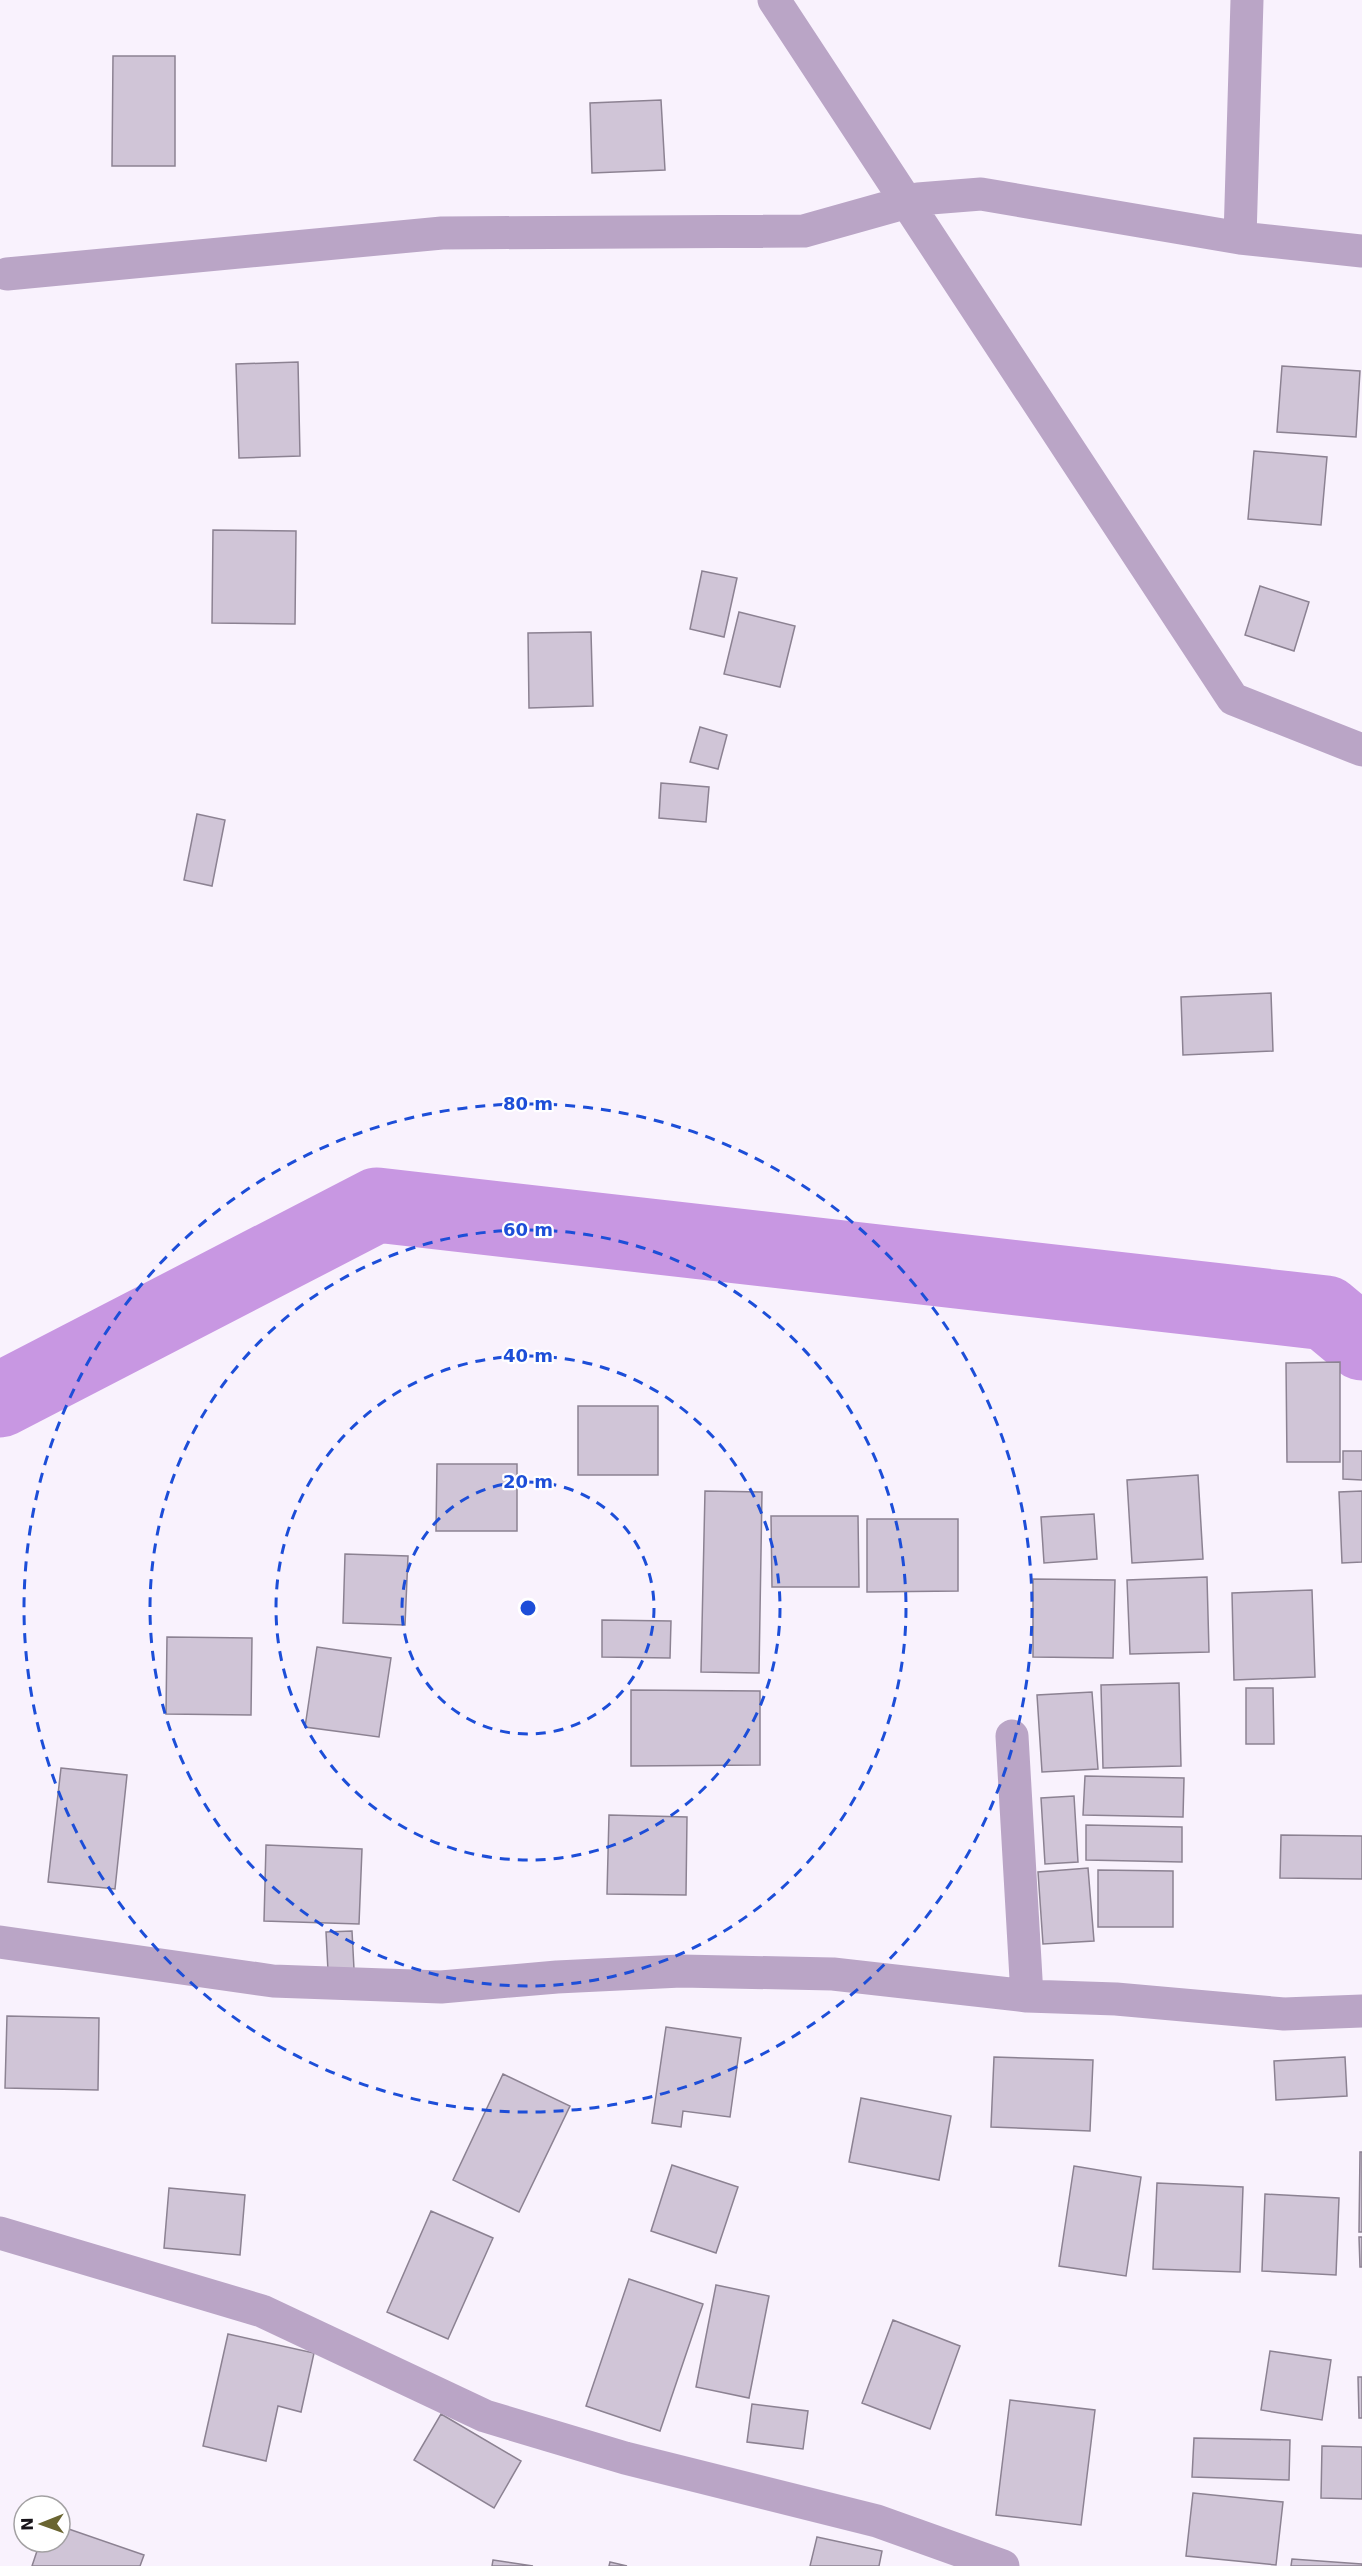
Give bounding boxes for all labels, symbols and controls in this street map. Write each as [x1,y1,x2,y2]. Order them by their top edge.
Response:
text: 80 m [503,1093,553,1114]
text: 60 m [503,1219,553,1240]
text: 40 m [503,1345,553,1366]
text: 20 m [503,1471,553,1492]
centre of rings [518,1598,538,1618]
north arrow [12,2494,72,2554]
text: N [18,2517,37,2531]

